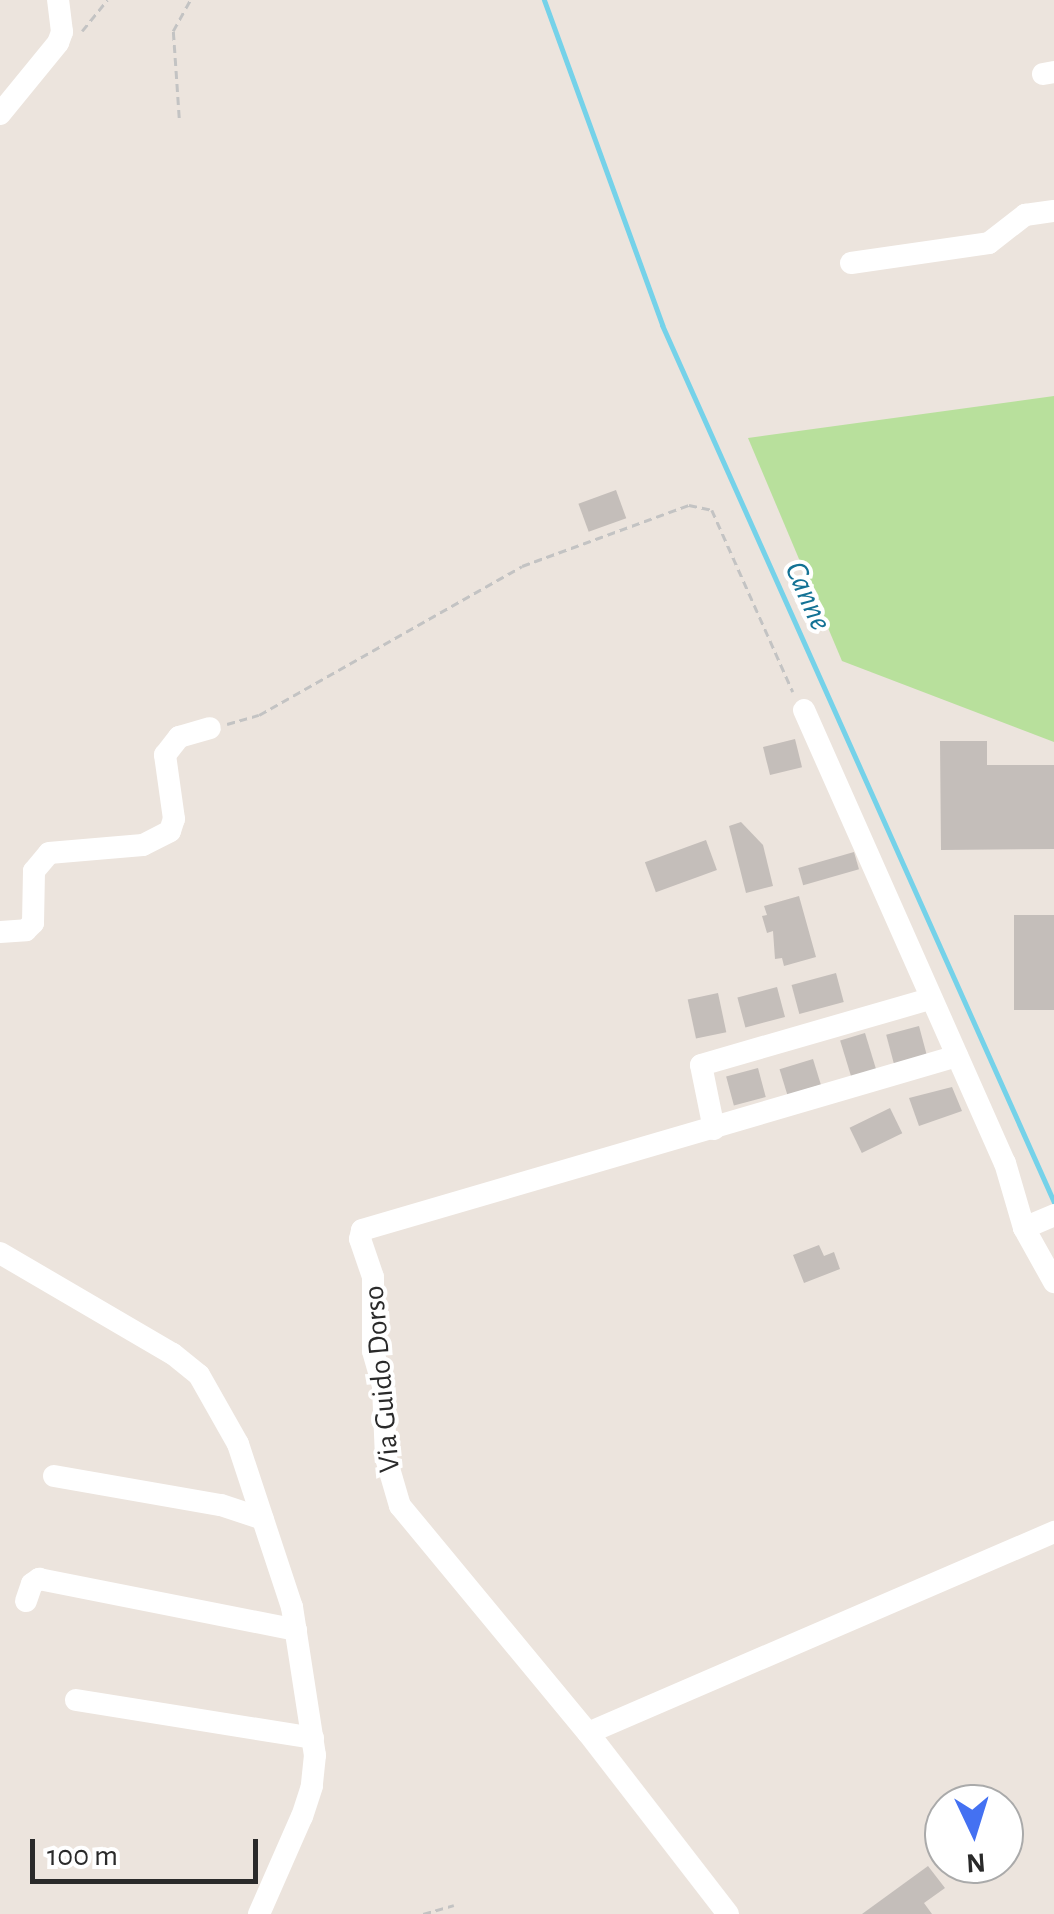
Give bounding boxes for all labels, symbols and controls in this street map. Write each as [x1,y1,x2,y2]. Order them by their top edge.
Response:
water label: Canne [776,556,840,636]
street label: Via Guido Dorso [356,1284,408,1474]
north arrow [924,1784,1024,1884]
scale bar [35,1819,262,1881]
text: 100 m [47,1841,118,1871]
text: N [965,1847,987,1877]

